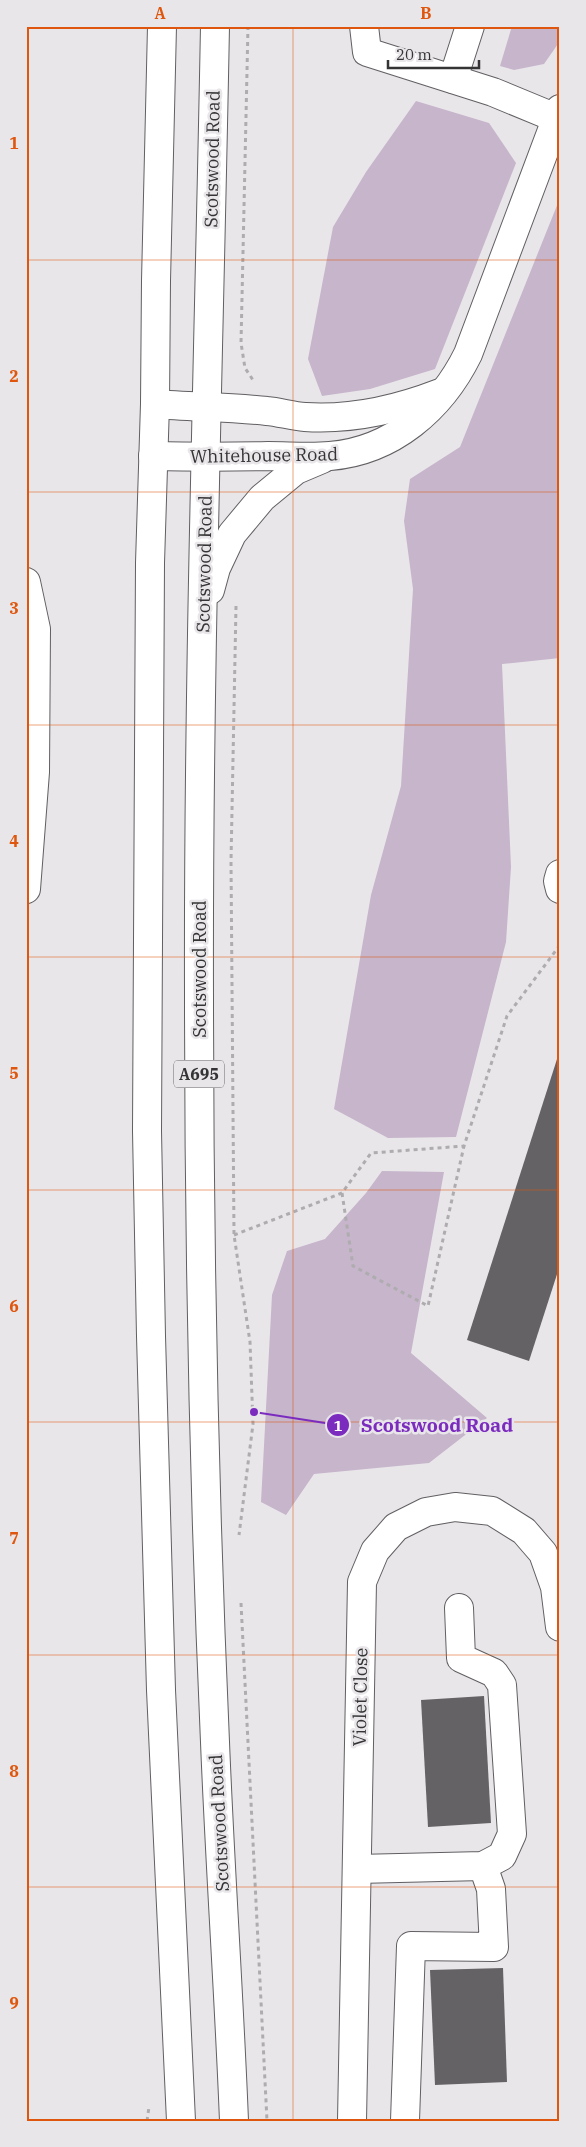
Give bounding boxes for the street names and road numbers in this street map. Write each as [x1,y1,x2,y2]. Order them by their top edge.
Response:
street label: Scotswood Road [199,90,225,228]
street label: Whitehouse Road [190,442,338,468]
street label: Scotswood Road [191,495,217,633]
street label: Scotswood Road [188,900,211,1038]
road number: A695 [174,1060,224,1088]
street label: Violet Close [348,1647,372,1747]
street label: Scotswood Road [204,1754,234,1892]

